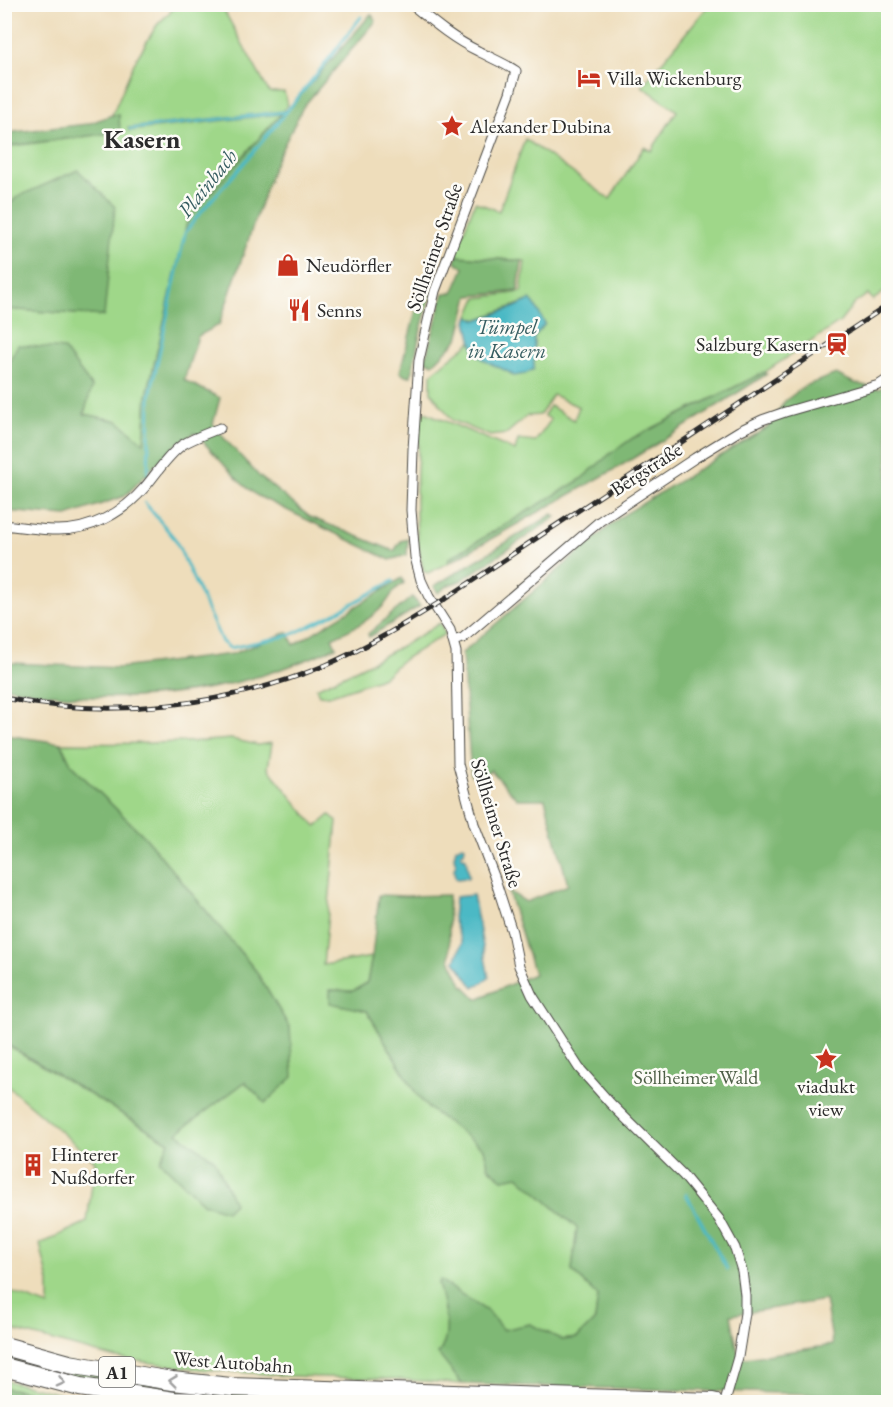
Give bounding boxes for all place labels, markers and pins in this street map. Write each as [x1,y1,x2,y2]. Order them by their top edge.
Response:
hotel icon: Villa Wickenburg [576,65,602,91]
place label: Villa Wickenburg [607,65,742,91]
place icon: Alexander Dubina [439,113,465,139]
place label: Alexander Dubina [469,113,611,139]
shop icon: Neudörfler [275,252,301,278]
place label: Neudörfler [306,252,392,278]
restaurant icon: Senns [286,297,312,323]
place label: Senns [317,297,362,323]
place label: Salzburg Kasern [696,331,819,357]
station icon: Salzburg Kasern [824,331,850,357]
place icon: viadukt view [813,1046,839,1072]
place label: viadukt view [797,1073,856,1122]
place label: Hinterer Nußdorfer [51,1141,135,1190]
building icon: Hinterer Nußdorfer [20,1152,46,1178]

